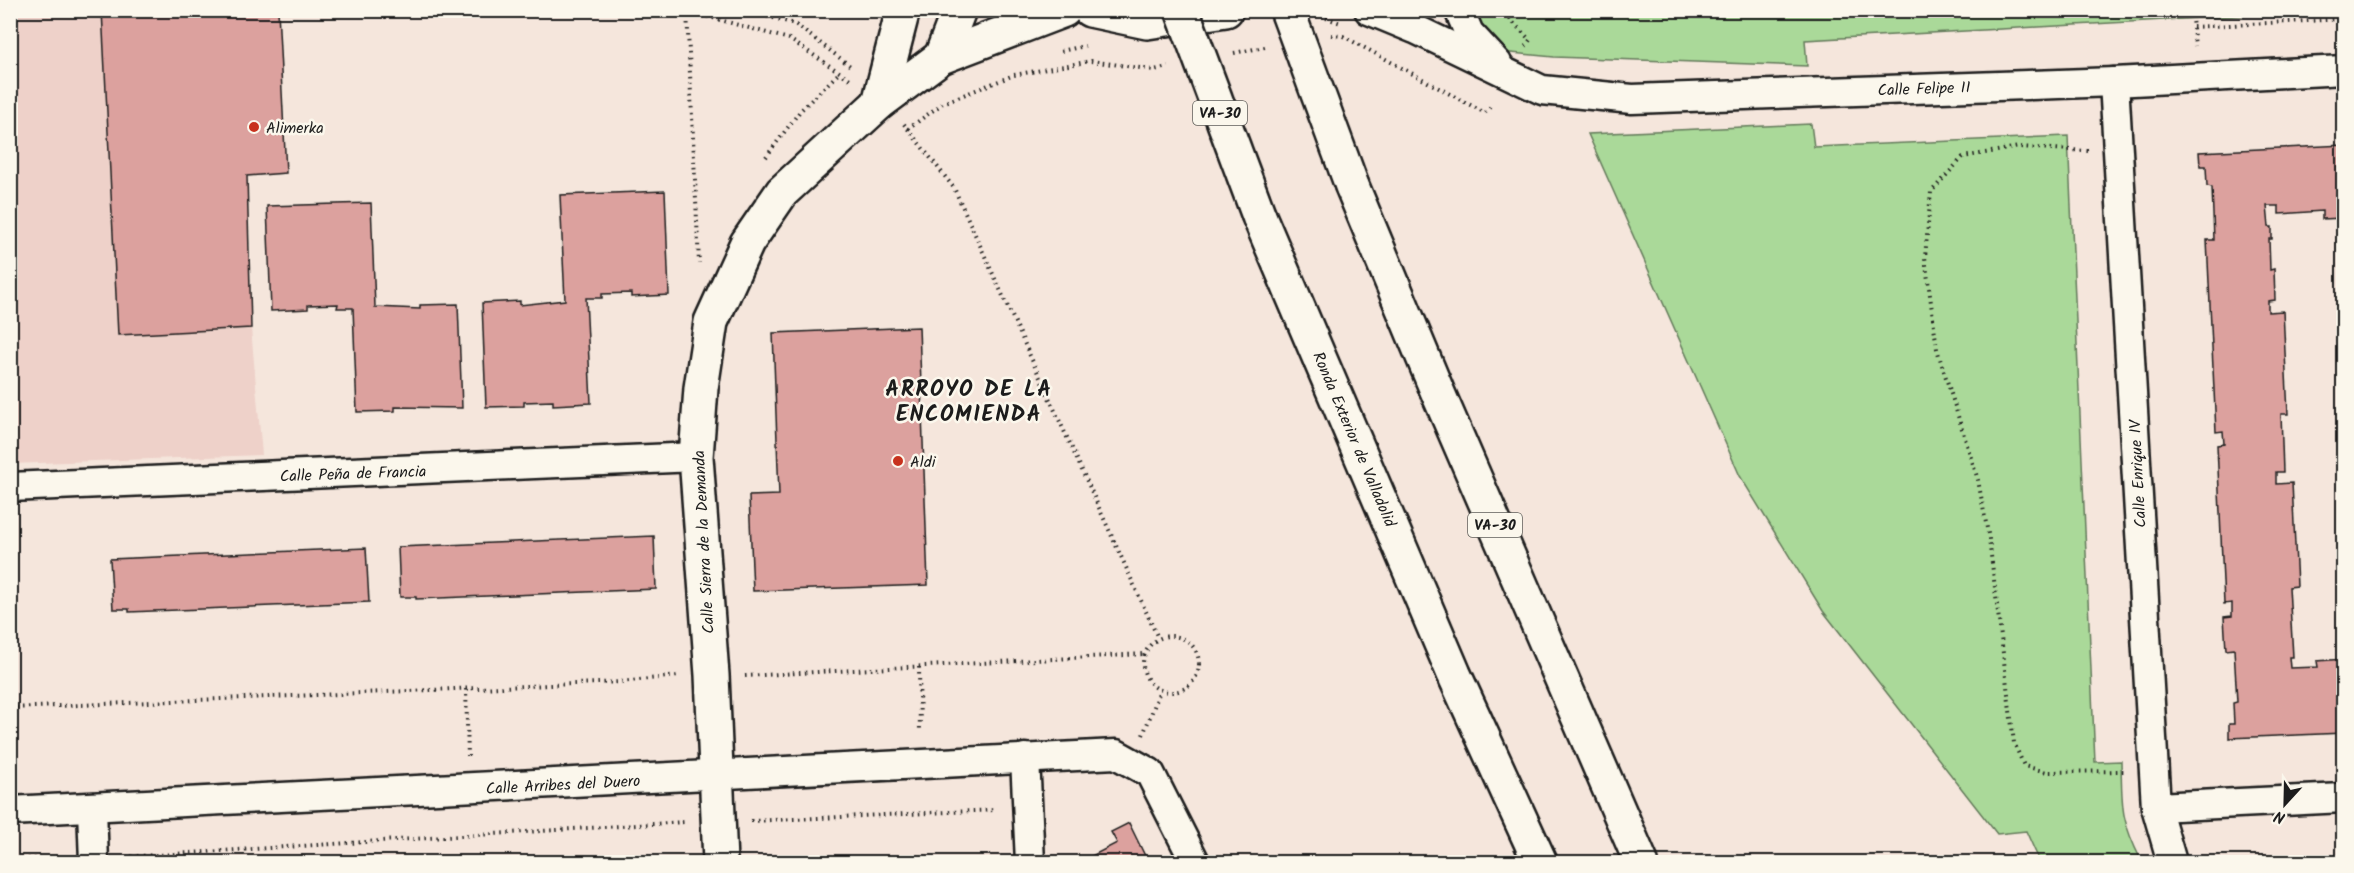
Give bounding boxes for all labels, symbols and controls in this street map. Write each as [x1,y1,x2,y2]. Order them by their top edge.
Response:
street label: Calle Felipe II [1877,75,1971,104]
road number: VA-30 [1193,101,1247,125]
place label: Alimerka [266,116,324,141]
marker: Alimerka [247,120,261,134]
street label: Ronda Exterior de Valladolid [1305,348,1402,532]
district label: ARROYO DE LA ENCOMIENDA [885,373,1053,433]
street label: Calle Enrique IV [2123,418,2154,528]
street label: Calle Sierra de la Demanda [687,450,722,634]
place label: Aldi [910,450,937,475]
marker: Aldi [891,454,905,468]
street label: Calle Peña de Francia [279,459,427,490]
road number: VA-30 [1468,513,1522,537]
street label: Calle Arribes del Duero [485,769,641,802]
north arrow [2255,774,2315,834]
text: N [2271,803,2289,830]

